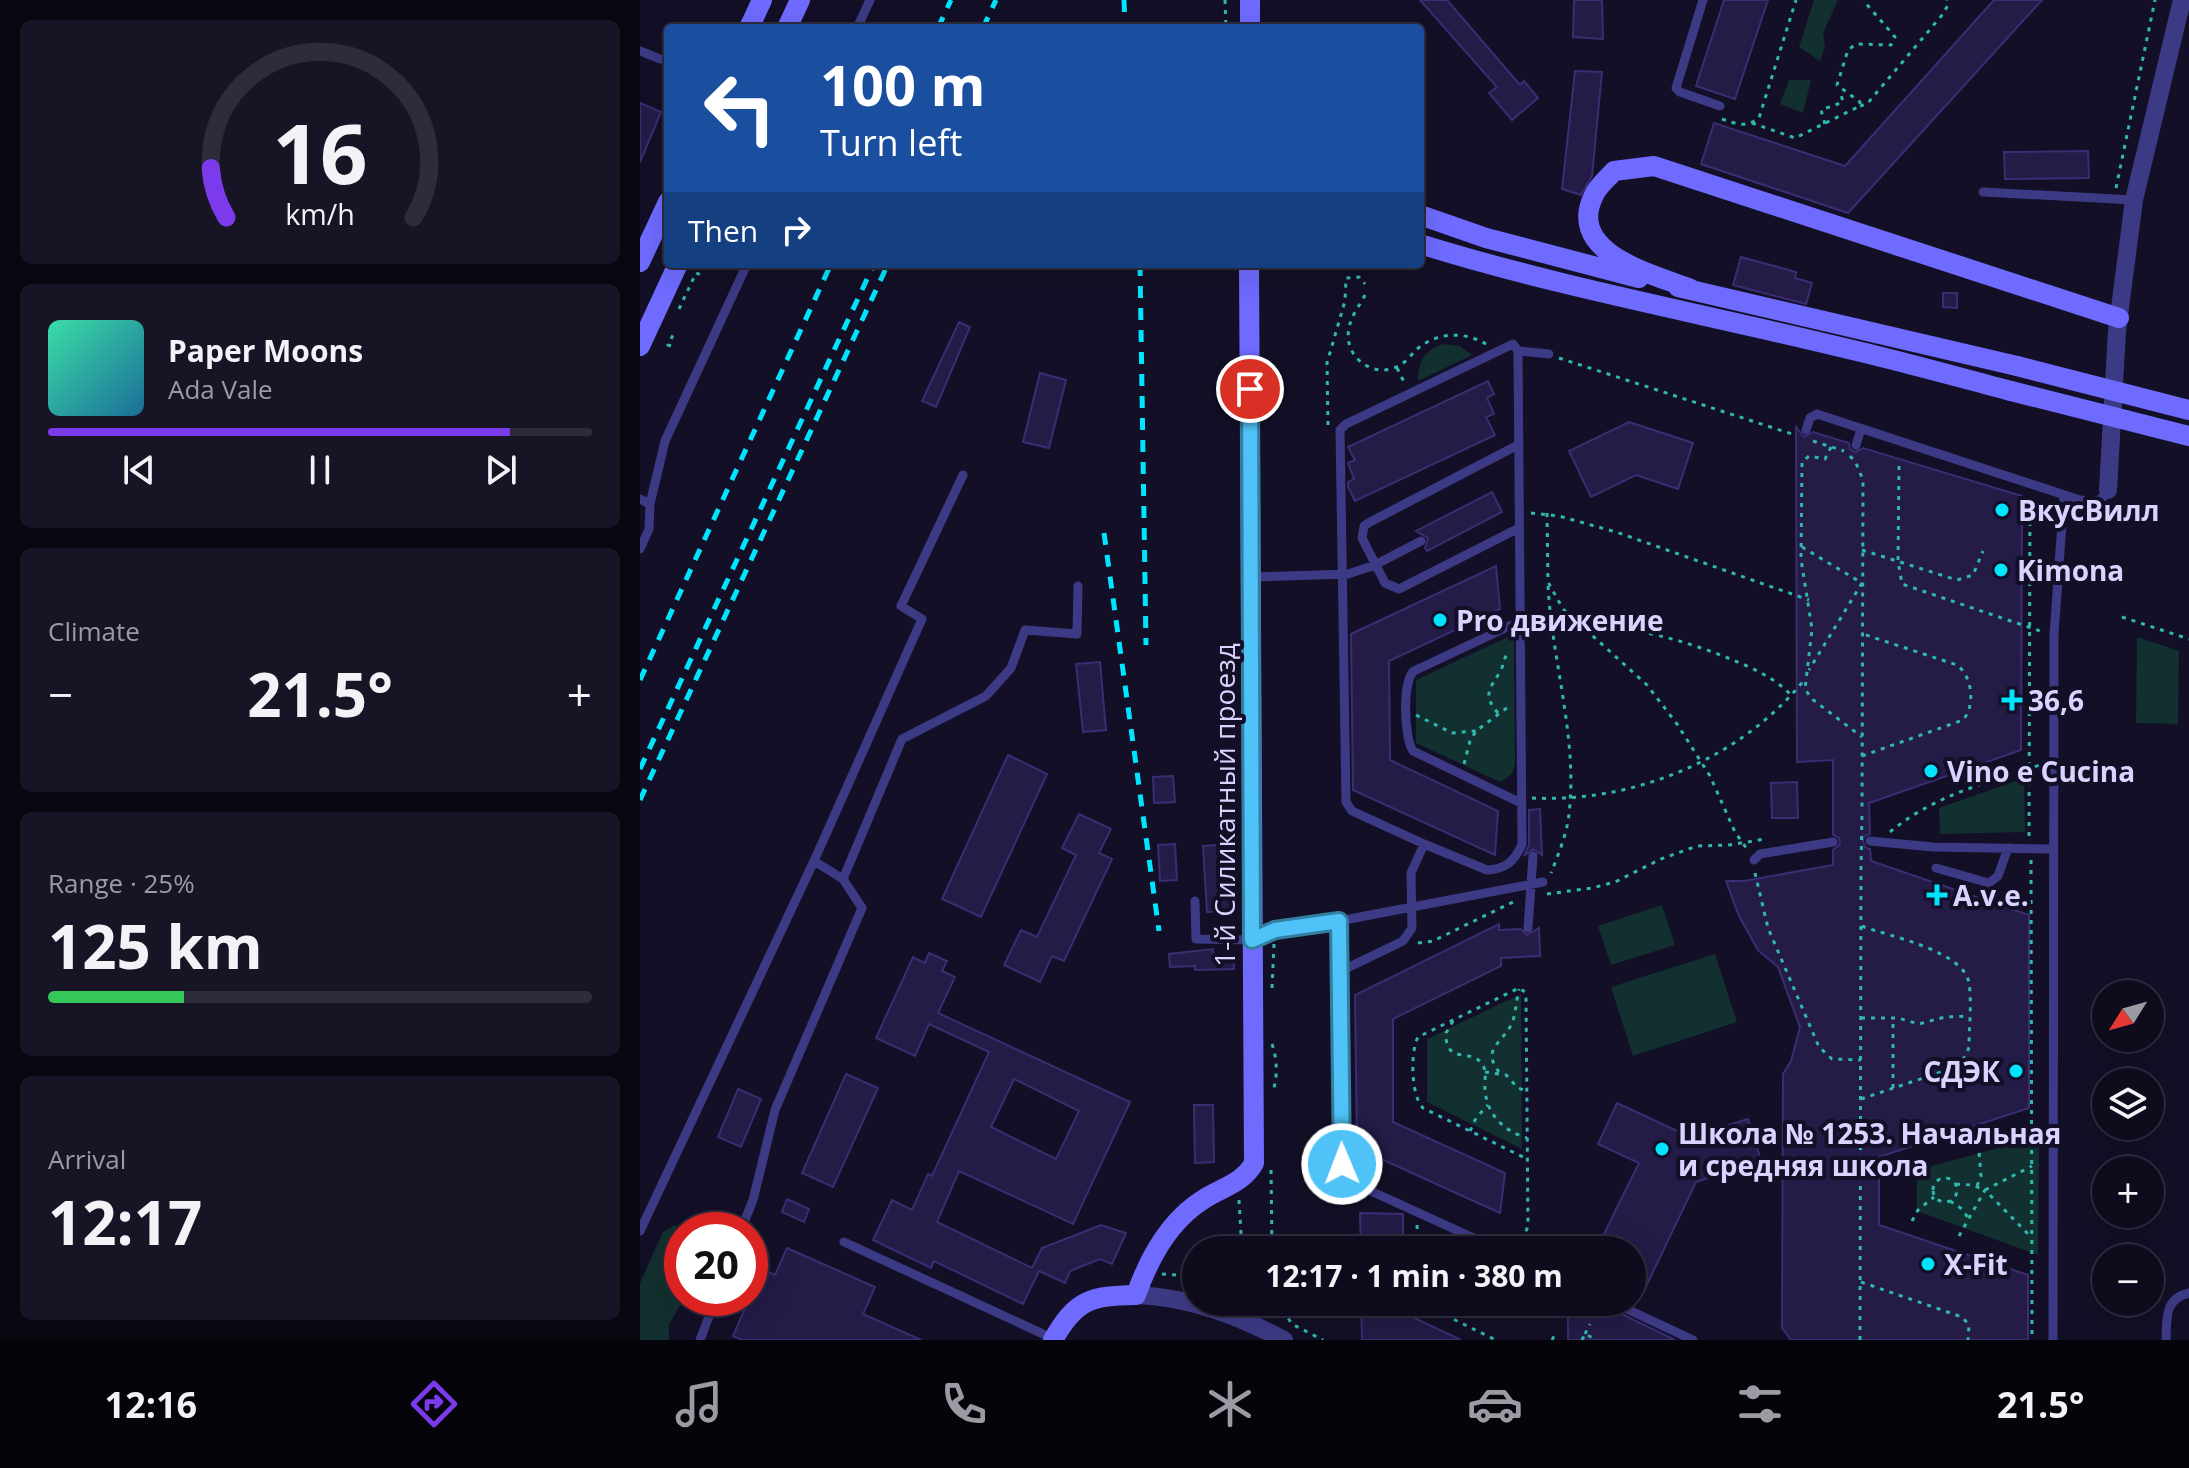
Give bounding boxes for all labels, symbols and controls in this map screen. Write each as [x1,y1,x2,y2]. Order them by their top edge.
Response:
text: 100 m [820,46,986,122]
icon: left [688,56,792,160]
text: 16 [272,95,368,208]
text: Turn left [820,118,962,167]
text: km/h [285,194,355,233]
icon: right [774,208,818,252]
text: Then [688,210,758,251]
text: Paper Moons [168,330,363,371]
pin [1216,355,1284,423]
icon: arrive [1228,367,1272,411]
text: Ada Vale [168,371,273,407]
icon: previous [117,448,161,492]
icon: pause [298,448,342,492]
icon: next [479,448,523,492]
place label: ВкусВилл [2018,491,2160,529]
marker: ВкусВилл [1993,501,2011,519]
place label: Kimona [2017,551,2124,589]
marker: Kimona [1992,561,2010,579]
place label: Pro движение [1456,601,1664,639]
marker: Pro движение [1431,611,1449,629]
text: Climate [48,613,140,649]
street label: 1-й Силикатный проезд [1205,643,1243,967]
text: 21.5° [247,653,393,735]
text: − [48,664,73,724]
text: + [567,664,592,724]
place label: 36,6 [2028,681,2084,719]
marker: 36,6 [2003,691,2021,709]
place label: Vino e Cucina [1947,752,2135,790]
marker: Vino e Cucina [1922,762,1940,780]
text: Range · 25% [48,865,195,901]
place label: A.v.e. [1953,876,2029,914]
marker: A.v.e. [1928,886,1946,904]
text: 125 km [48,905,263,987]
north arrow [2092,980,2164,1052]
map controls [2092,980,2164,1316]
place label: СДЭК [1923,1052,2000,1090]
marker: СДЭК [2007,1062,2025,1080]
button: layers [2092,1068,2164,1140]
place label: Школа № 1253. Начальная и средняя школа [1678,1114,2061,1184]
position arrow [1300,1122,1384,1206]
marker: Школа № 1253. Начальная и средняя школа [1653,1140,1671,1158]
text: Arrival [48,1141,126,1177]
button: + [2092,1156,2164,1228]
text: 12:17 [48,1181,202,1263]
speed limit sign: 20 [664,1212,768,1316]
button: − [2092,1244,2164,1316]
place label: X-Fit [1944,1245,2008,1283]
text: 12:17 · 1 min · 380 m [1265,1255,1563,1296]
marker: X-Fit [1919,1255,1937,1273]
icon: directions [406,1376,462,1432]
icon: music [671,1376,727,1432]
icon: phone [936,1376,992,1432]
icon: climate [1202,1376,1258,1432]
icon: car [1467,1376,1523,1432]
icon: filters [1732,1376,1788,1432]
text: 12:16 [105,1380,197,1429]
text: 21.5° [1997,1380,2084,1429]

